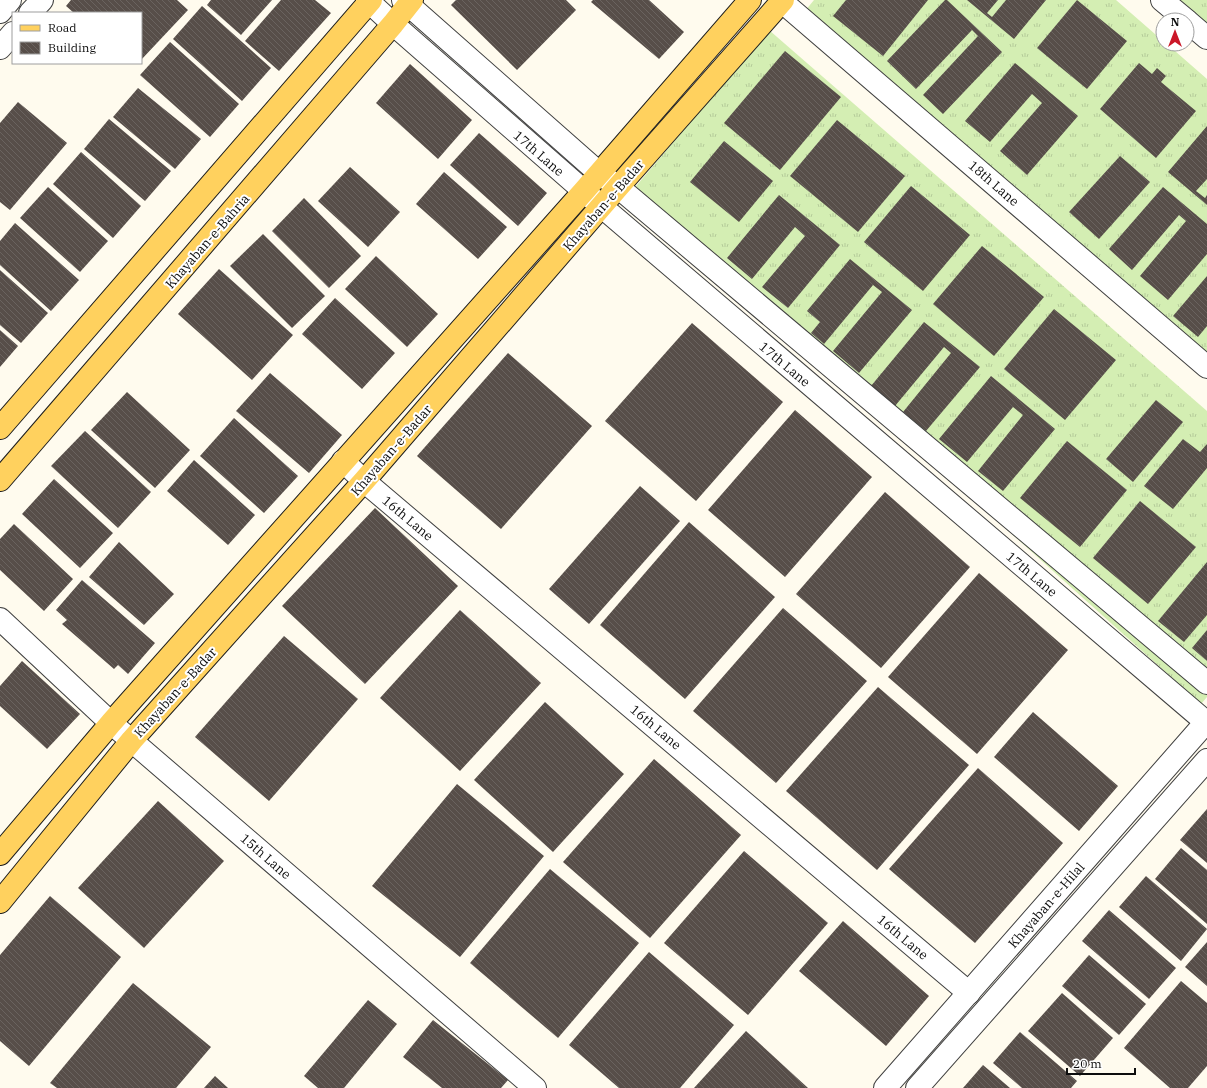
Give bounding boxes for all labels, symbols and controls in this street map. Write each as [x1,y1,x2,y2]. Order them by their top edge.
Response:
legend [12,12,142,64]
north arrow [1155,12,1195,52]
text: N [1171,15,1180,29]
text: Road [48,20,77,35]
text: Building [48,40,96,55]
street label: 17th Lane [510,127,567,180]
street label: Khayaban-e-Badar [559,156,648,254]
street label: 18th Lane [965,157,1022,210]
street label: Khayaban-e-Bahria [162,191,253,292]
street label: 17th Lane [756,338,814,391]
street label: Khayaban-e-Badar [347,401,436,499]
street label: 16th Lane [379,492,437,545]
street label: 17th Lane [1003,548,1061,601]
street label: Khayaban-e-Badar [130,644,220,741]
street label: 16th Lane [627,701,685,754]
street label: 15th Lane [237,830,294,883]
street label: Khayaban-e-Hilal [1004,859,1088,952]
street label: 16th Lane [874,911,932,964]
scale bar [1067,1050,1135,1076]
text: 20 m [1073,1056,1102,1071]

